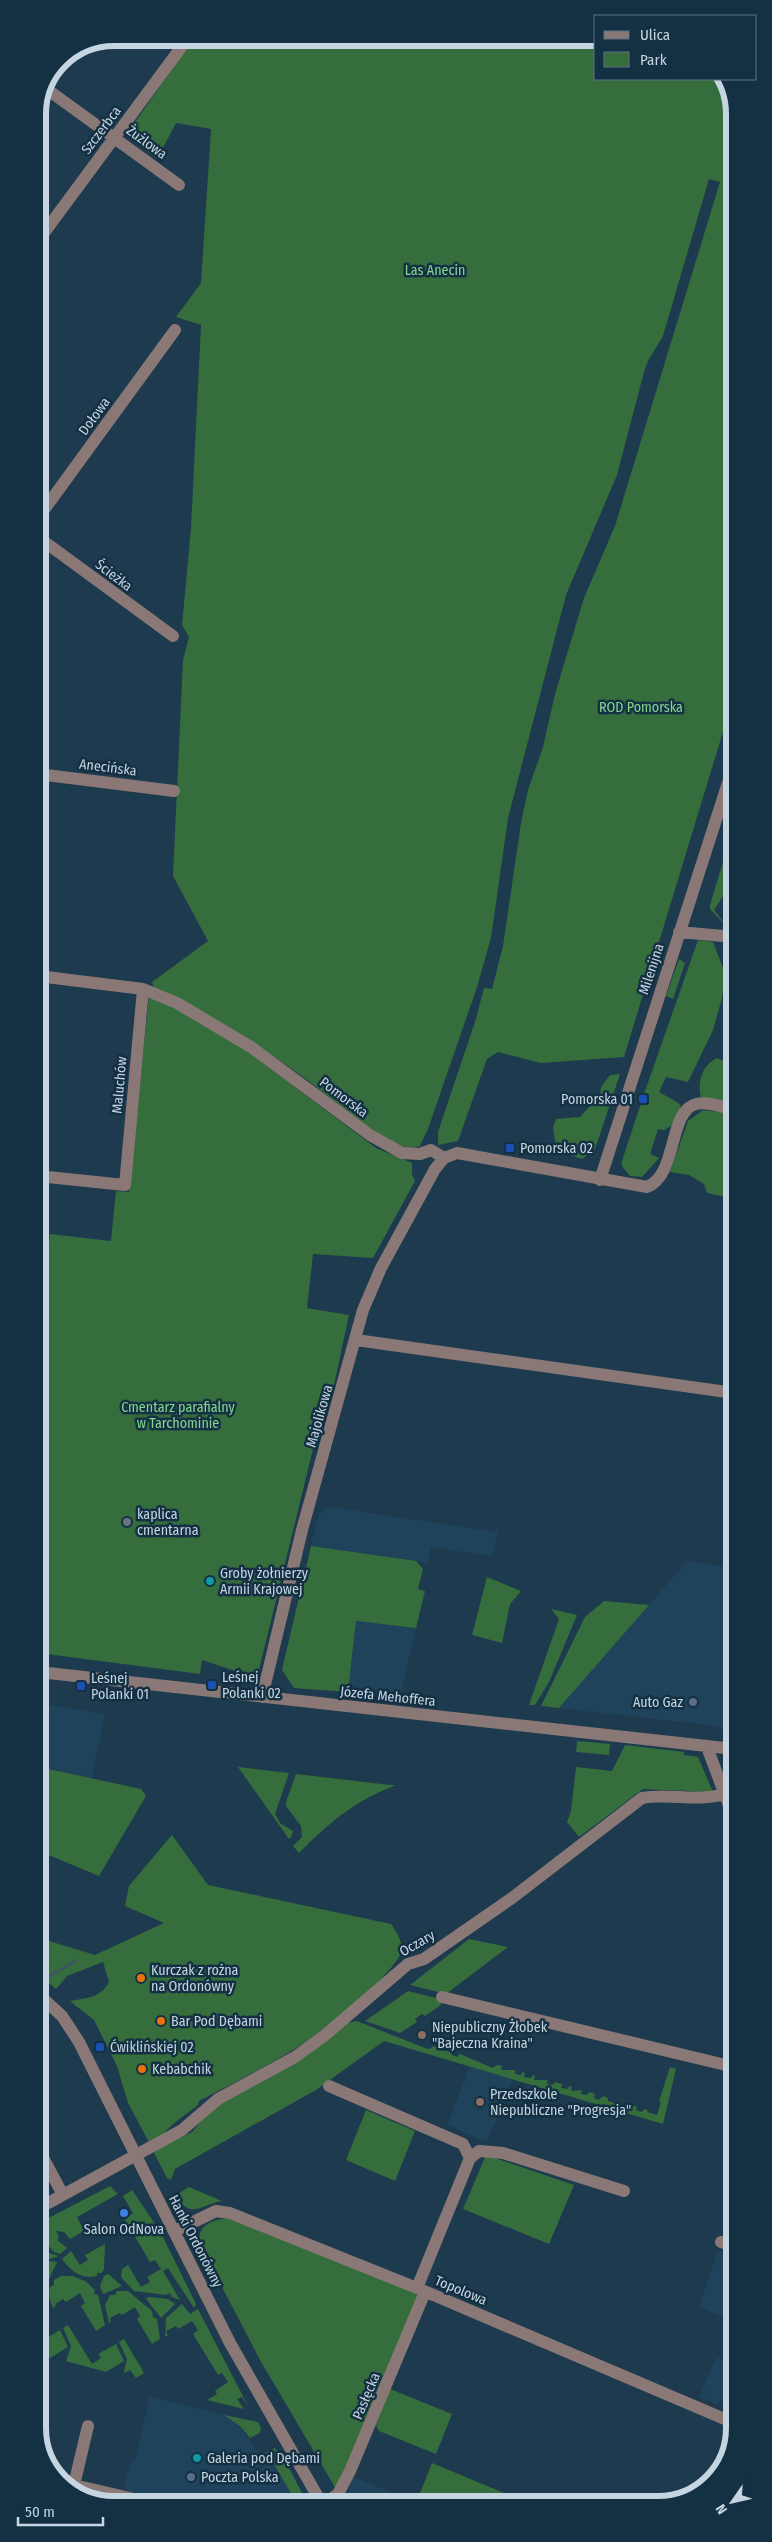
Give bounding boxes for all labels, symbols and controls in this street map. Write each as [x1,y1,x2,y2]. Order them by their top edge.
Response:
legend [594,15,757,80]
text: Ulica [640,26,670,44]
text: Park [640,51,667,69]
street label: Szczerbca [78,103,125,158]
street label: Żużlowa [123,122,170,163]
park label: Las Anecin [405,262,465,279]
street label: Dołowa [75,394,114,439]
street label: Ścieżka [92,555,136,595]
park label: ROD Pomorska [599,699,683,716]
street label: Anecińska [78,756,138,779]
street label: Milenijna [635,941,668,997]
street label: Maluchów [109,1056,130,1114]
street label: Pomorska [316,1074,371,1121]
place label: Pomorska 01 [561,1091,633,1108]
marker: Pomorska 01 [637,1093,649,1105]
place label: Pomorska 02 [520,1140,593,1157]
marker: Pomorska 02 [504,1142,516,1154]
street label: Majolikowa [302,1383,337,1449]
park label: Cmentarz parafialny w Tarchominie [121,1399,236,1432]
place label: kaplica cmentarna [137,1506,199,1539]
marker: kaplica cmentarna [121,1516,133,1528]
place label: Groby żołnierzy Armii Krajowej [220,1565,309,1598]
marker: Groby żołnierzy Armii Krajowej [204,1575,216,1587]
place label: Leśnej Polanki 02 [222,1669,281,1702]
place label: Leśnej Polanki 01 [91,1670,149,1703]
marker: Leśnej Polanki 02 [206,1679,218,1691]
marker: Leśnej Polanki 01 [75,1680,87,1692]
street label: Józefa Mehoffera [339,1683,437,1710]
place label: Auto Gaz [633,1694,683,1711]
marker: Auto Gaz [687,1696,699,1708]
street label: Oczary [396,1926,439,1960]
place label: Kurczak z rożna na Ordonówny [151,1962,239,1995]
marker: Kurczak z rożna na Ordonówny [135,1972,147,1984]
place label: Bar Pod Dębami [171,2013,262,2030]
marker: Bar Pod Dębami [155,2015,167,2027]
place label: Niepubliczny Żłobek "Bajeczna Kraina" [432,2019,548,2052]
marker: Niepubliczny Żłobek "Bajeczna Kraina" [416,2029,428,2041]
place label: Ćwiklińskiej 02 [110,2038,194,2056]
marker: Ćwiklińskiej 02 [94,2041,106,2053]
place label: Kebabchik [152,2061,212,2078]
marker: Kebabchik [136,2063,148,2075]
place label: Przedszkole Niepubliczne "Progresja" [490,2086,631,2119]
marker: Przedszkole Niepubliczne "Progresja" [474,2096,486,2108]
street label: Hanki Ordonówny [165,2192,227,2291]
marker: Salon OdNova [118,2207,130,2219]
place label: Salon OdNova [84,2221,164,2238]
street label: Topolowa [432,2272,489,2309]
street label: Pasłęcka [349,2370,384,2422]
place label: Galeria pod Dębami [207,2450,320,2467]
marker: Galeria pod Dębami [191,2452,203,2464]
place label: Poczta Polska [201,2469,279,2486]
marker: Poczta Polska [185,2471,197,2483]
north arrow [707,2477,757,2527]
scale bar [18,2494,102,2526]
text: N [712,2501,731,2517]
text: 50 m [25,2503,55,2521]

